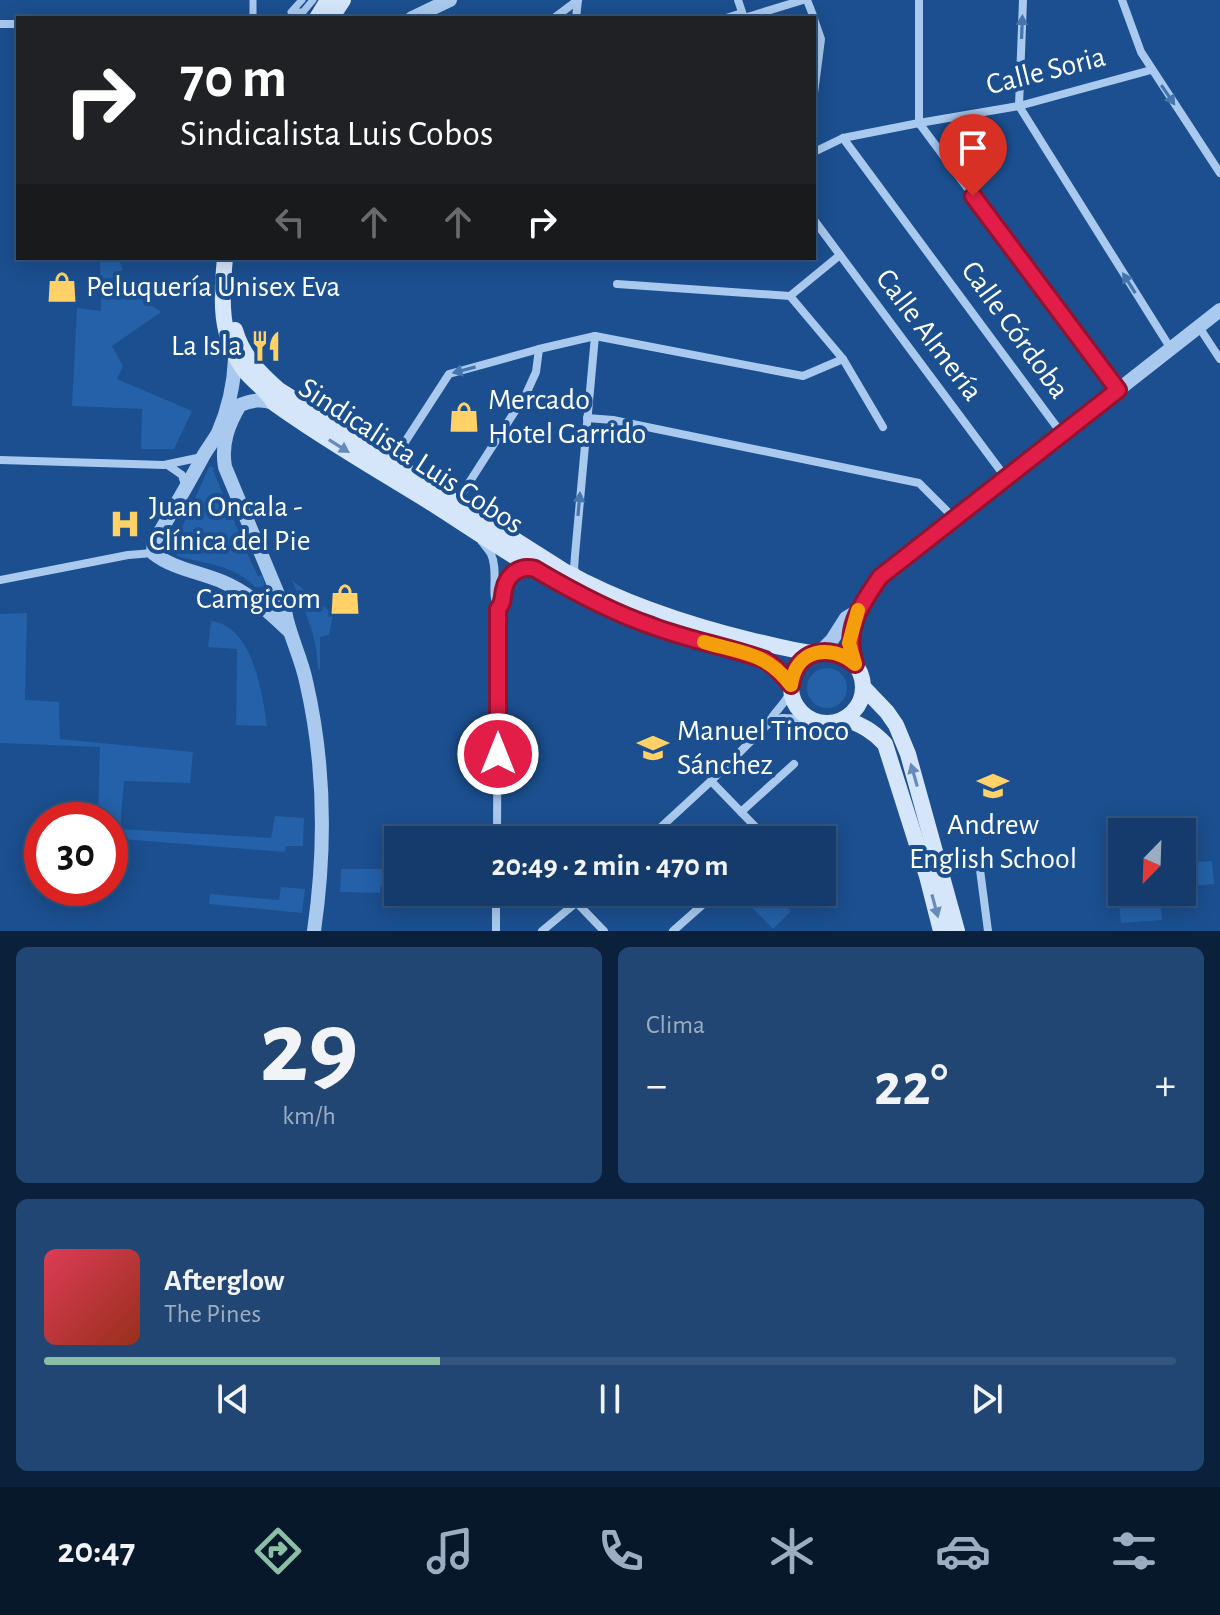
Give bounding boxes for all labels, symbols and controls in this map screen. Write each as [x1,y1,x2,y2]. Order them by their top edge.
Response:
one-way arrow [1015,14,1028,39]
street label: Calle Soria [983,42,1109,100]
icon: right [48,48,152,152]
text: 70 m [180,51,287,107]
one-way arrow [1160,84,1174,106]
pin [939,114,1007,196]
text: Sindicalista Luis Cobos [180,116,493,152]
icon: arrive [951,126,995,170]
icon: left [268,200,312,244]
icon: ahead [352,200,396,244]
icon: ahead [436,200,480,244]
icon: right [520,200,564,244]
street label: Calle Córdoba [955,256,1075,404]
street label: Calle Almería [870,263,988,407]
shop icon: Peluquería Unisex Eva [45,270,79,304]
place label: Peluquería Unisex Eva [86,272,340,302]
one-way arrow [1123,272,1137,294]
restaurant icon: La Isla [249,329,283,363]
place label: La Isla [171,331,242,361]
one-way arrow [452,364,477,376]
street label: Sindicalista Luis Cobos [293,372,529,540]
place label: Mercado Hotel Garrido [488,385,646,449]
shop icon: Mercado Hotel Garrido [447,400,481,434]
one-way arrow [328,438,350,452]
one-way arrow [573,491,586,516]
place label: Juan Oncala - Clínica del Pie [149,492,311,556]
hospital icon: Juan Oncala - Clínica del Pie [108,507,142,541]
shop icon: Camgicom [328,582,362,616]
place label: Camgicom [196,584,321,614]
position arrow [456,712,540,796]
place label: Manuel Tinoco Sánchez [677,716,849,780]
school or university icon: Manuel Tinoco Sánchez [636,731,670,765]
one-way arrow [907,762,920,786]
school or university icon: Andrew English School [976,769,1010,803]
speed limit sign: 30 [24,802,128,906]
place label: Andrew English School [909,810,1077,874]
north arrow [1108,818,1196,906]
map controls [1108,818,1196,906]
text: 20:49 · 2 min · 470 m [491,851,729,881]
one-way arrow [929,894,941,919]
text: 29 [259,997,359,1101]
text: Clima [646,1012,705,1038]
text: 22° [874,1056,948,1116]
text: − [646,1064,667,1108]
text: + [1155,1064,1176,1108]
text: km/h [282,1103,336,1129]
text: Afterglow [164,1266,285,1296]
text: The Pines [164,1301,261,1327]
icon: previous [211,1377,255,1421]
icon: pause [588,1377,632,1421]
icon: next [965,1377,1009,1421]
icon: directions [250,1523,306,1579]
icon: music [422,1523,478,1579]
icon: phone [593,1523,649,1579]
icon: climate [764,1523,820,1579]
icon: car [935,1523,991,1579]
icon: filters [1106,1523,1162,1579]
text: 20:47 [58,1533,135,1569]

